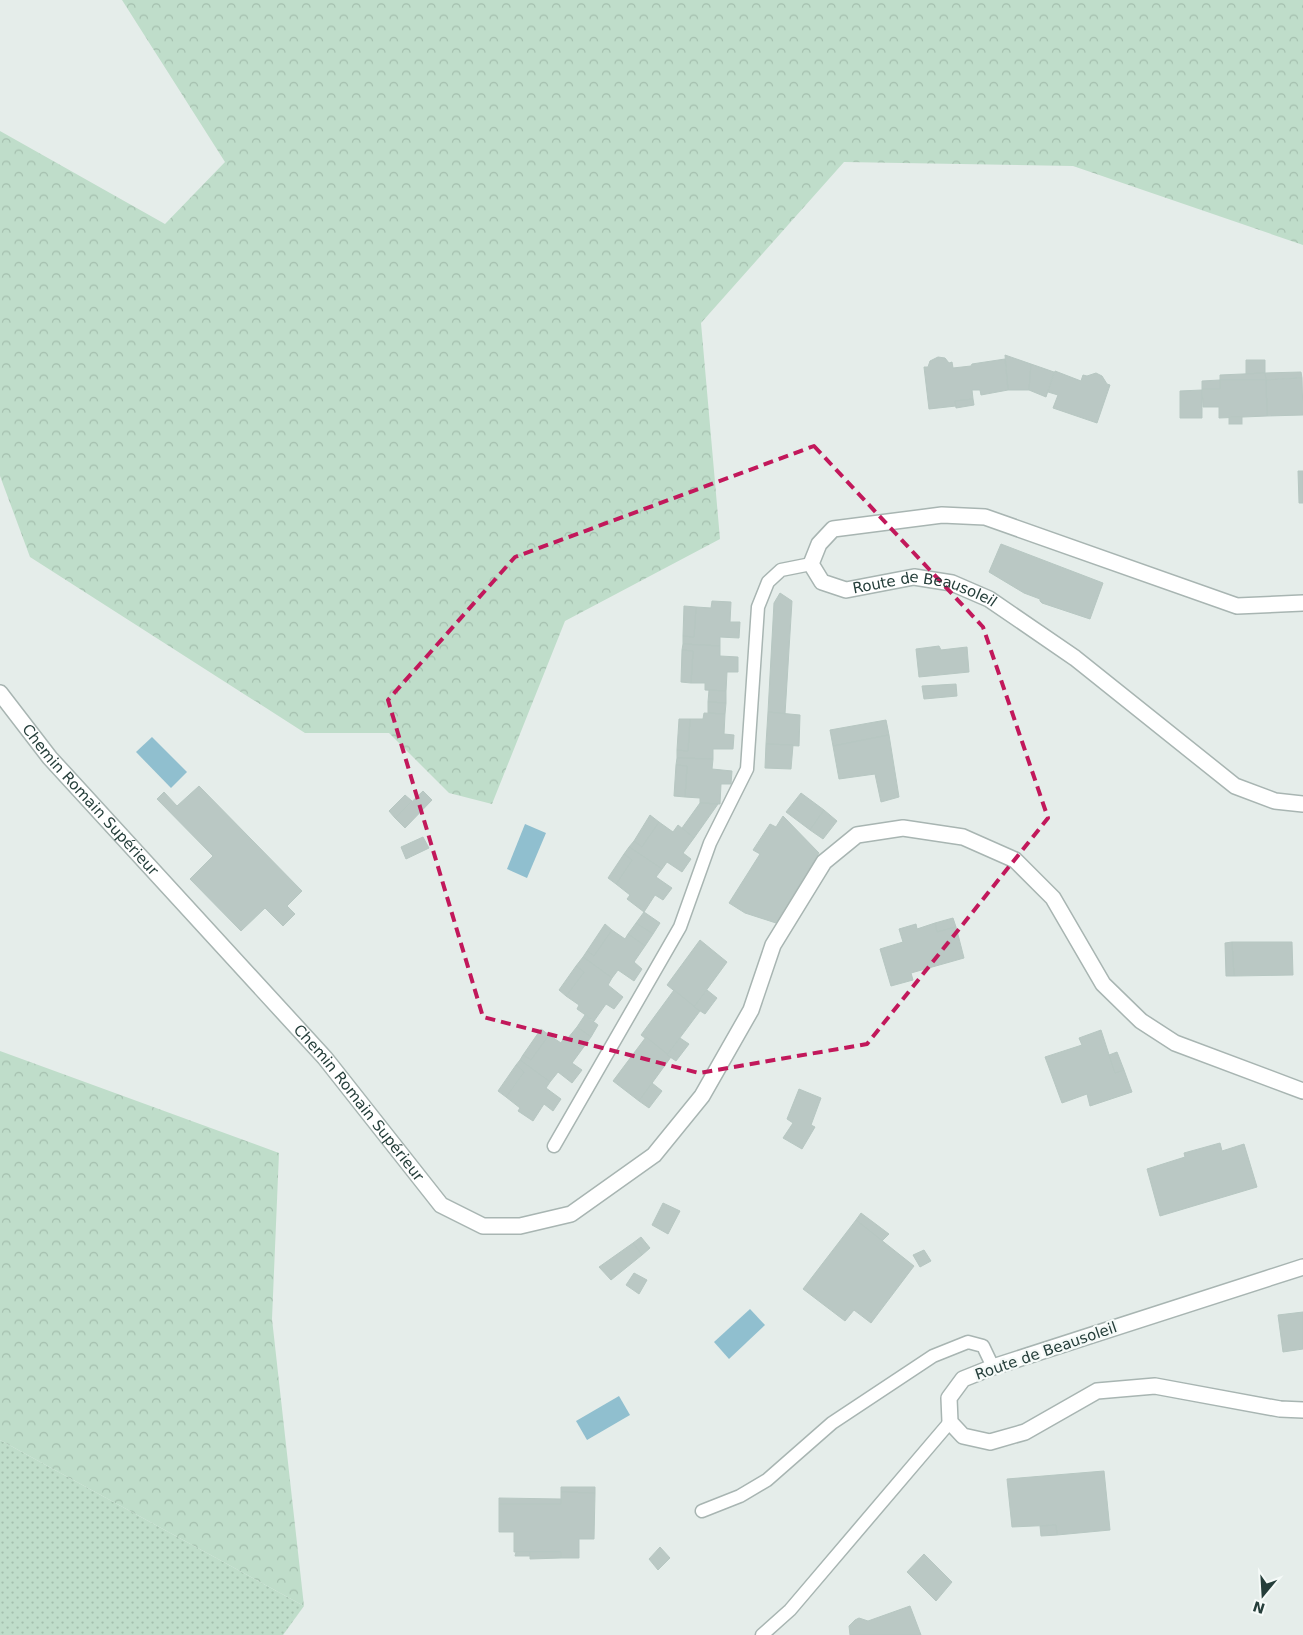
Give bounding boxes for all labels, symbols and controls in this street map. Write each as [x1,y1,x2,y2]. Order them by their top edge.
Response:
street label: Route de Beausoleil [851,567,1000,611]
street label: Chemin Romain Supérieur [18,721,163,880]
street label: Chemin Romain Supérieur [290,1021,428,1185]
street label: Route de Beausoleil [973,1318,1119,1384]
north arrow [1238,1570,1288,1620]
text: N [1251,1598,1267,1617]

